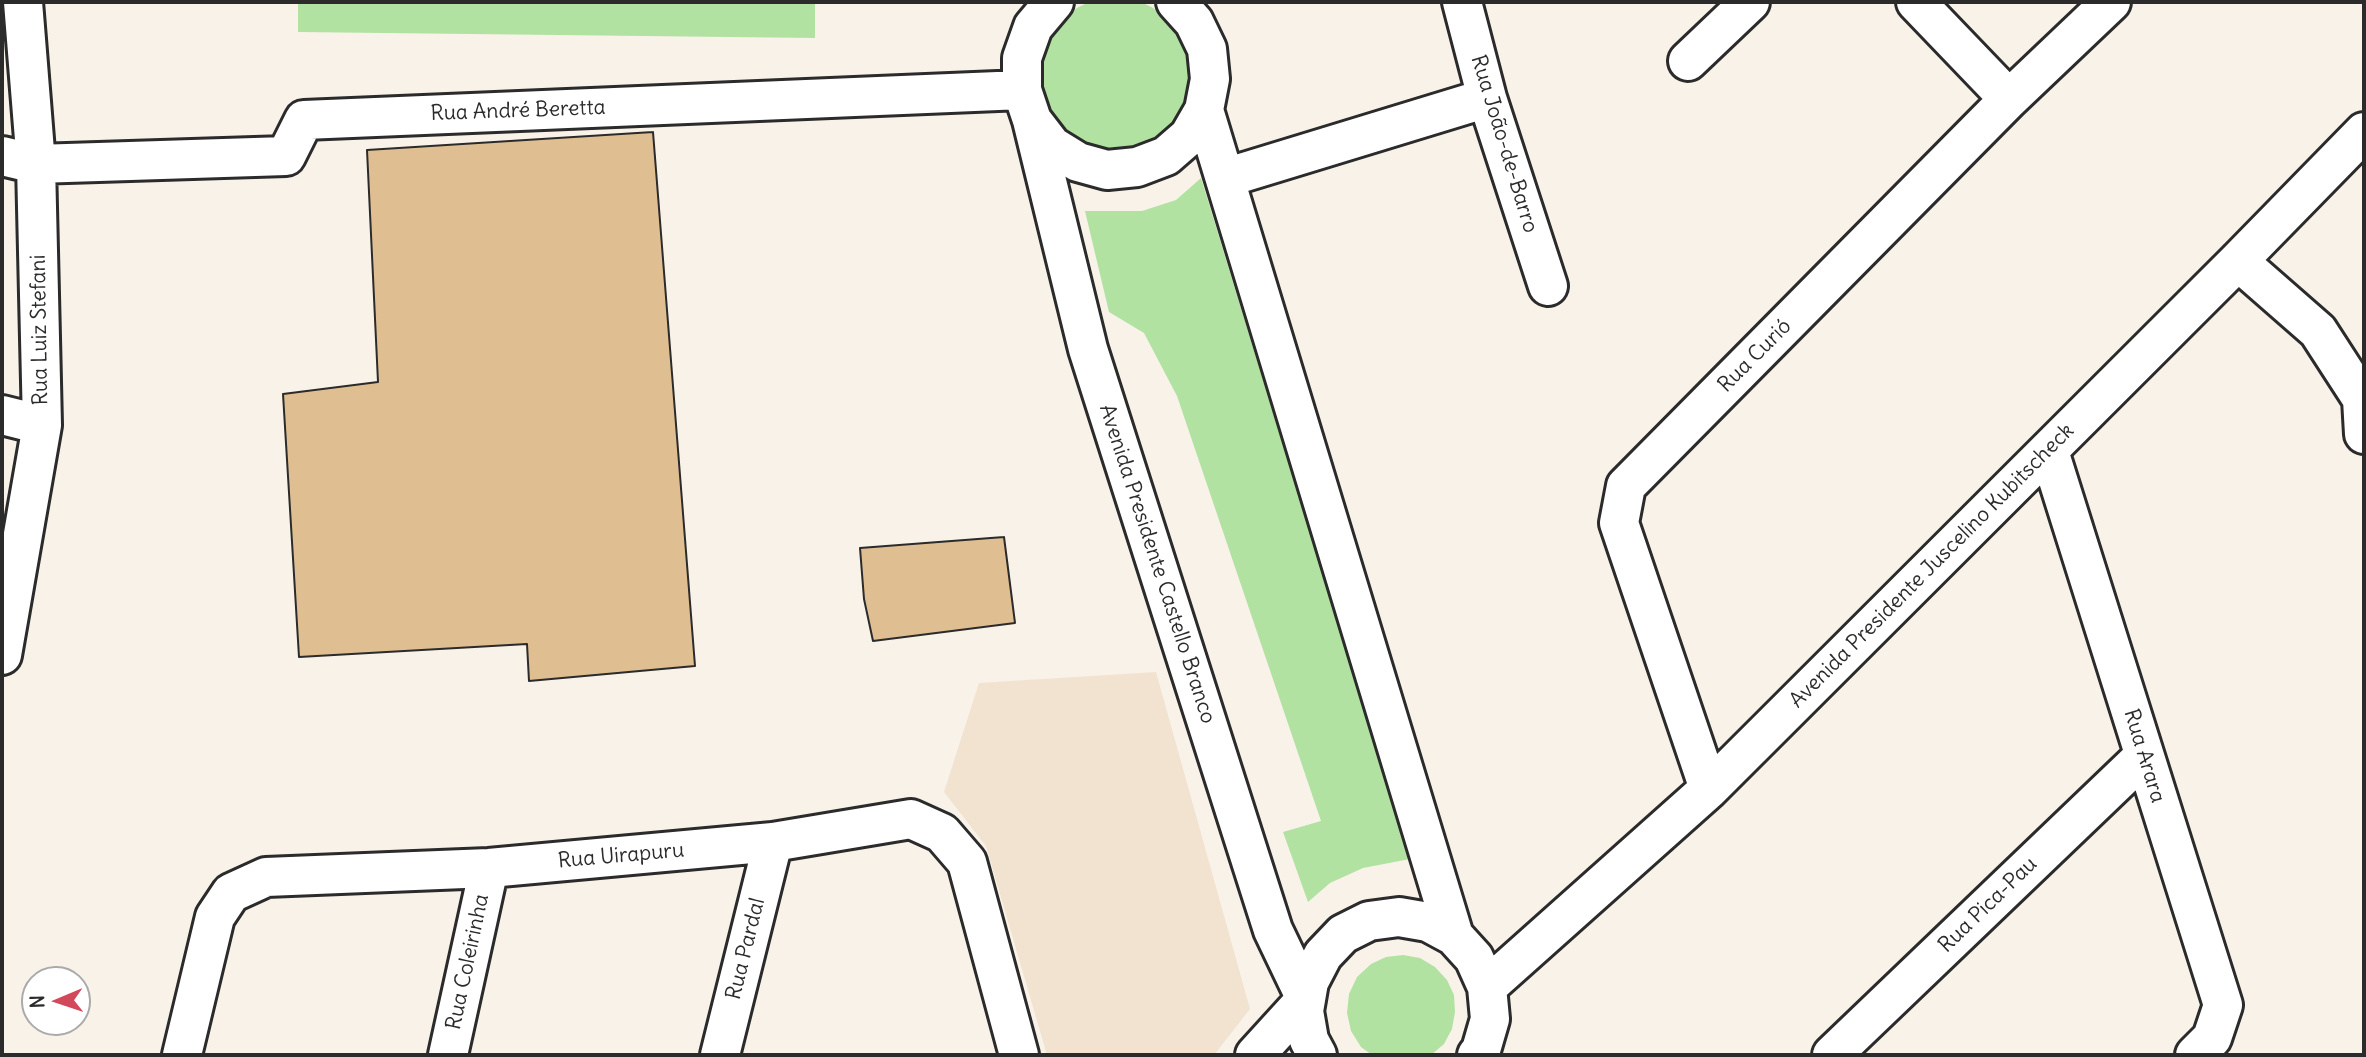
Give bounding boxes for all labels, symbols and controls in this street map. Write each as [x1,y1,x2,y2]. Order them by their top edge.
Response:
street label: Rua João-de-Barro [1465,52,1543,236]
street label: Rua André Beretta [430,95,606,127]
street label: Rua Luiz Stefani [26,255,54,405]
street label: Rua Curió [1713,314,1797,398]
street label: Avenida Presidente Castello Branco [1093,401,1221,727]
street label: Avenida Presidente Juscelino Kubitscheck [1785,419,2079,713]
street label: Rua Arara [2118,706,2170,806]
street label: Rua Uirapuru [557,838,685,874]
street label: Rua Pica-Pau [1934,852,2042,958]
street label: Rua Coleirinha [441,892,495,1032]
street label: Rua Pardal [721,896,771,1002]
north arrow [21,966,91,1036]
text: N [25,995,49,1009]

